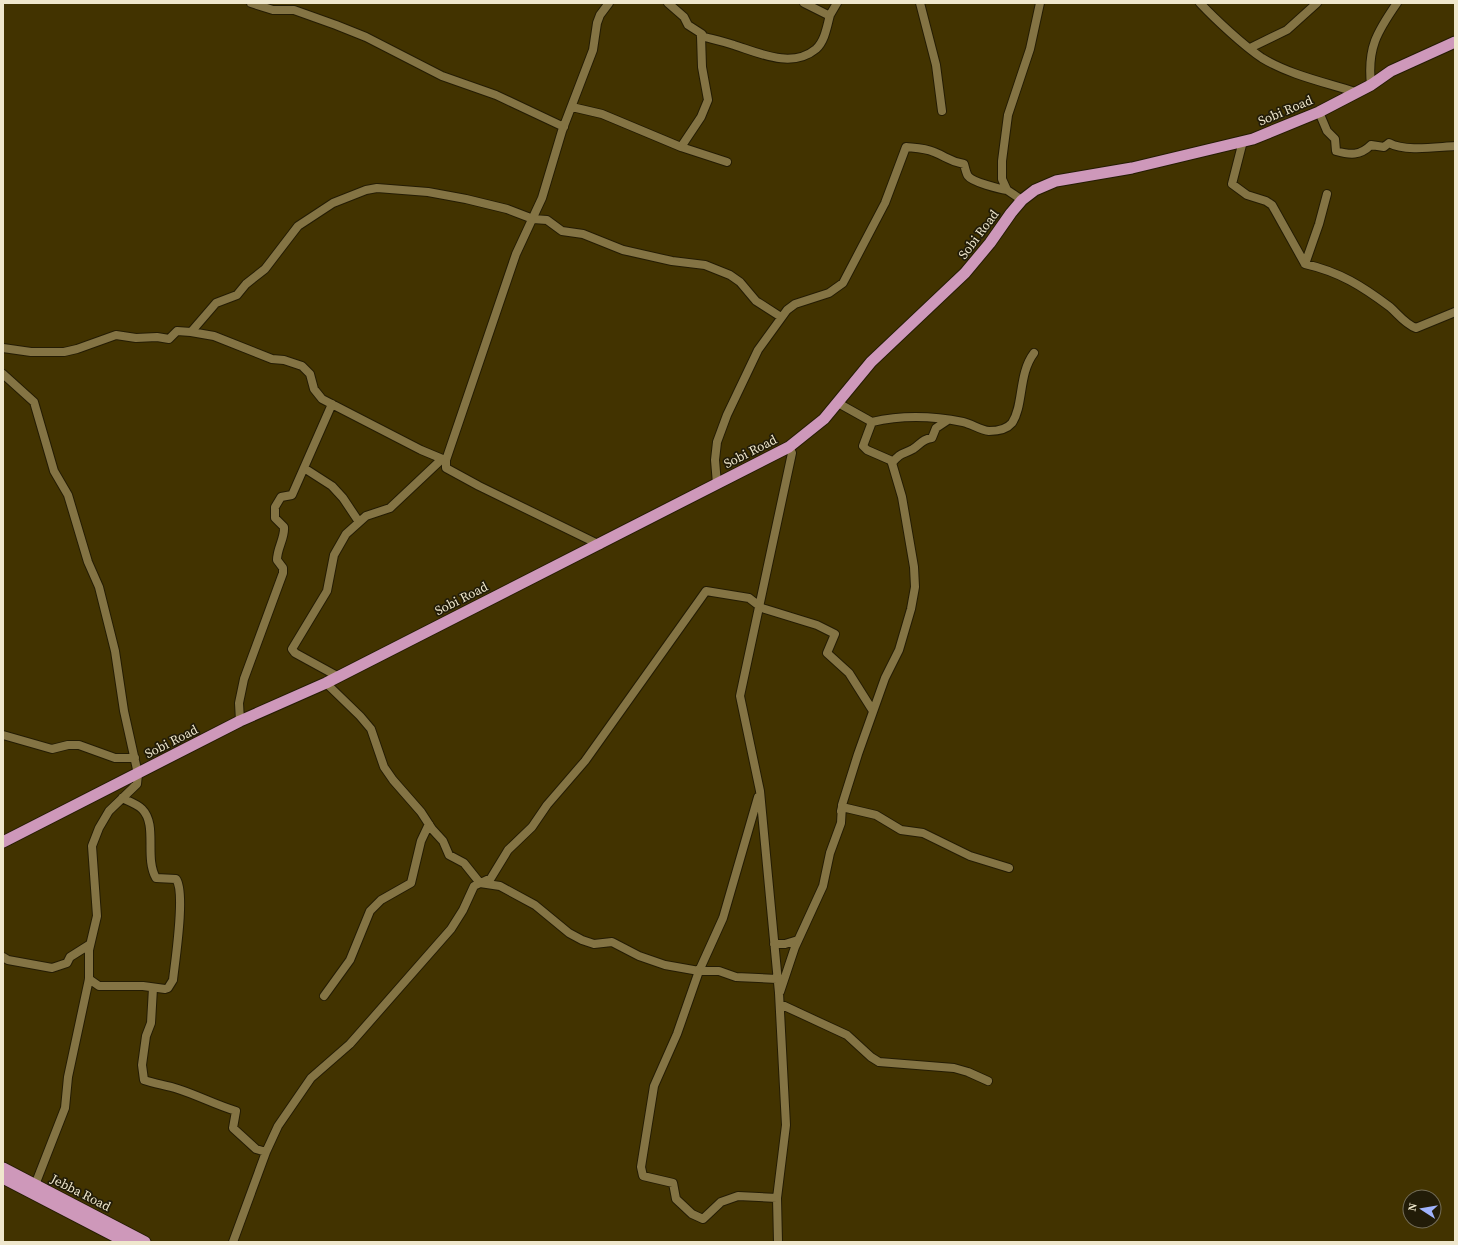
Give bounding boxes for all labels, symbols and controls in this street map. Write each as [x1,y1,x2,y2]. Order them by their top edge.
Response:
street label: Sobi Road [1255,91,1316,130]
street label: Sobi Road [954,206,1003,262]
street label: Sobi Road [721,431,780,472]
street label: Sobi Road [432,578,491,619]
street label: Sobi Road [142,721,201,762]
street label: Jebba Road [47,1170,114,1215]
north arrow [1402,1189,1442,1229]
text: N [1405,1202,1421,1213]

